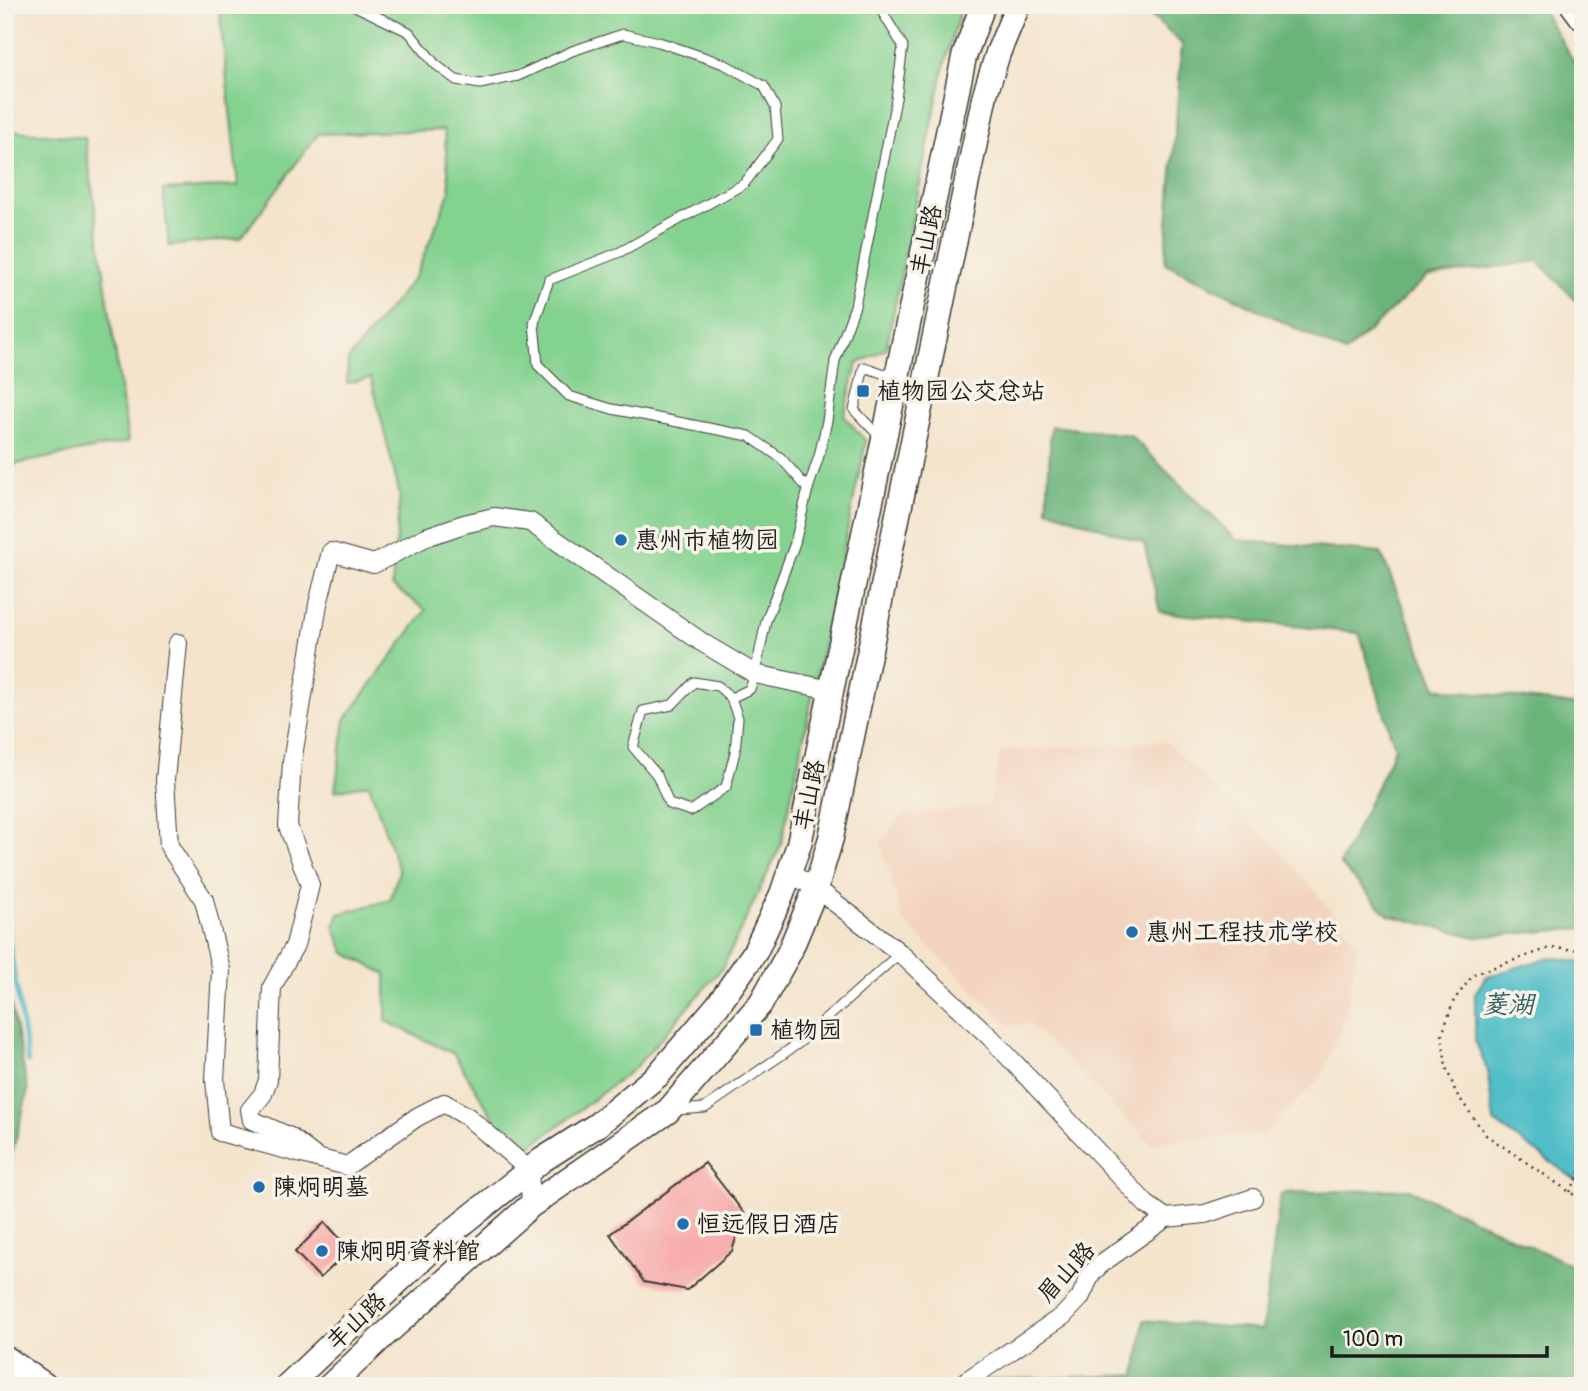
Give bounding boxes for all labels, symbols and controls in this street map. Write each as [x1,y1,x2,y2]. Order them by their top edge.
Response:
street label: 丰山路 [905,202,948,278]
place label: 植物园公交总站 [877,377,1045,406]
marker: 植物园公交总站 [855,383,871,399]
place label: 惠州市植物园 [635,526,779,555]
marker: 惠州市植物园 [613,532,629,548]
street label: 丰山路 [788,757,831,833]
place label: 惠州工程技术学校 [1146,918,1338,947]
marker: 惠州工程技术学校 [1124,924,1140,940]
water label: 菱湖 [1482,989,1537,1021]
place label: 植物园 [770,1016,842,1045]
marker: 植物园 [748,1022,764,1038]
place label: 陳炯明墓 [273,1173,369,1202]
marker: 陳炯明墓 [251,1179,267,1195]
place label: 恒远假日酒店 [697,1210,841,1239]
marker: 恒远假日酒店 [675,1216,691,1232]
street label: 眉山路 [1032,1236,1101,1309]
place label: 陳炯明資料館 [336,1237,480,1266]
marker: 陳炯明資料館 [314,1243,330,1259]
street label: 丰山路 [320,1286,393,1357]
scale bar [1332,1314,1548,1358]
text: 100 m [1343,1326,1403,1353]

